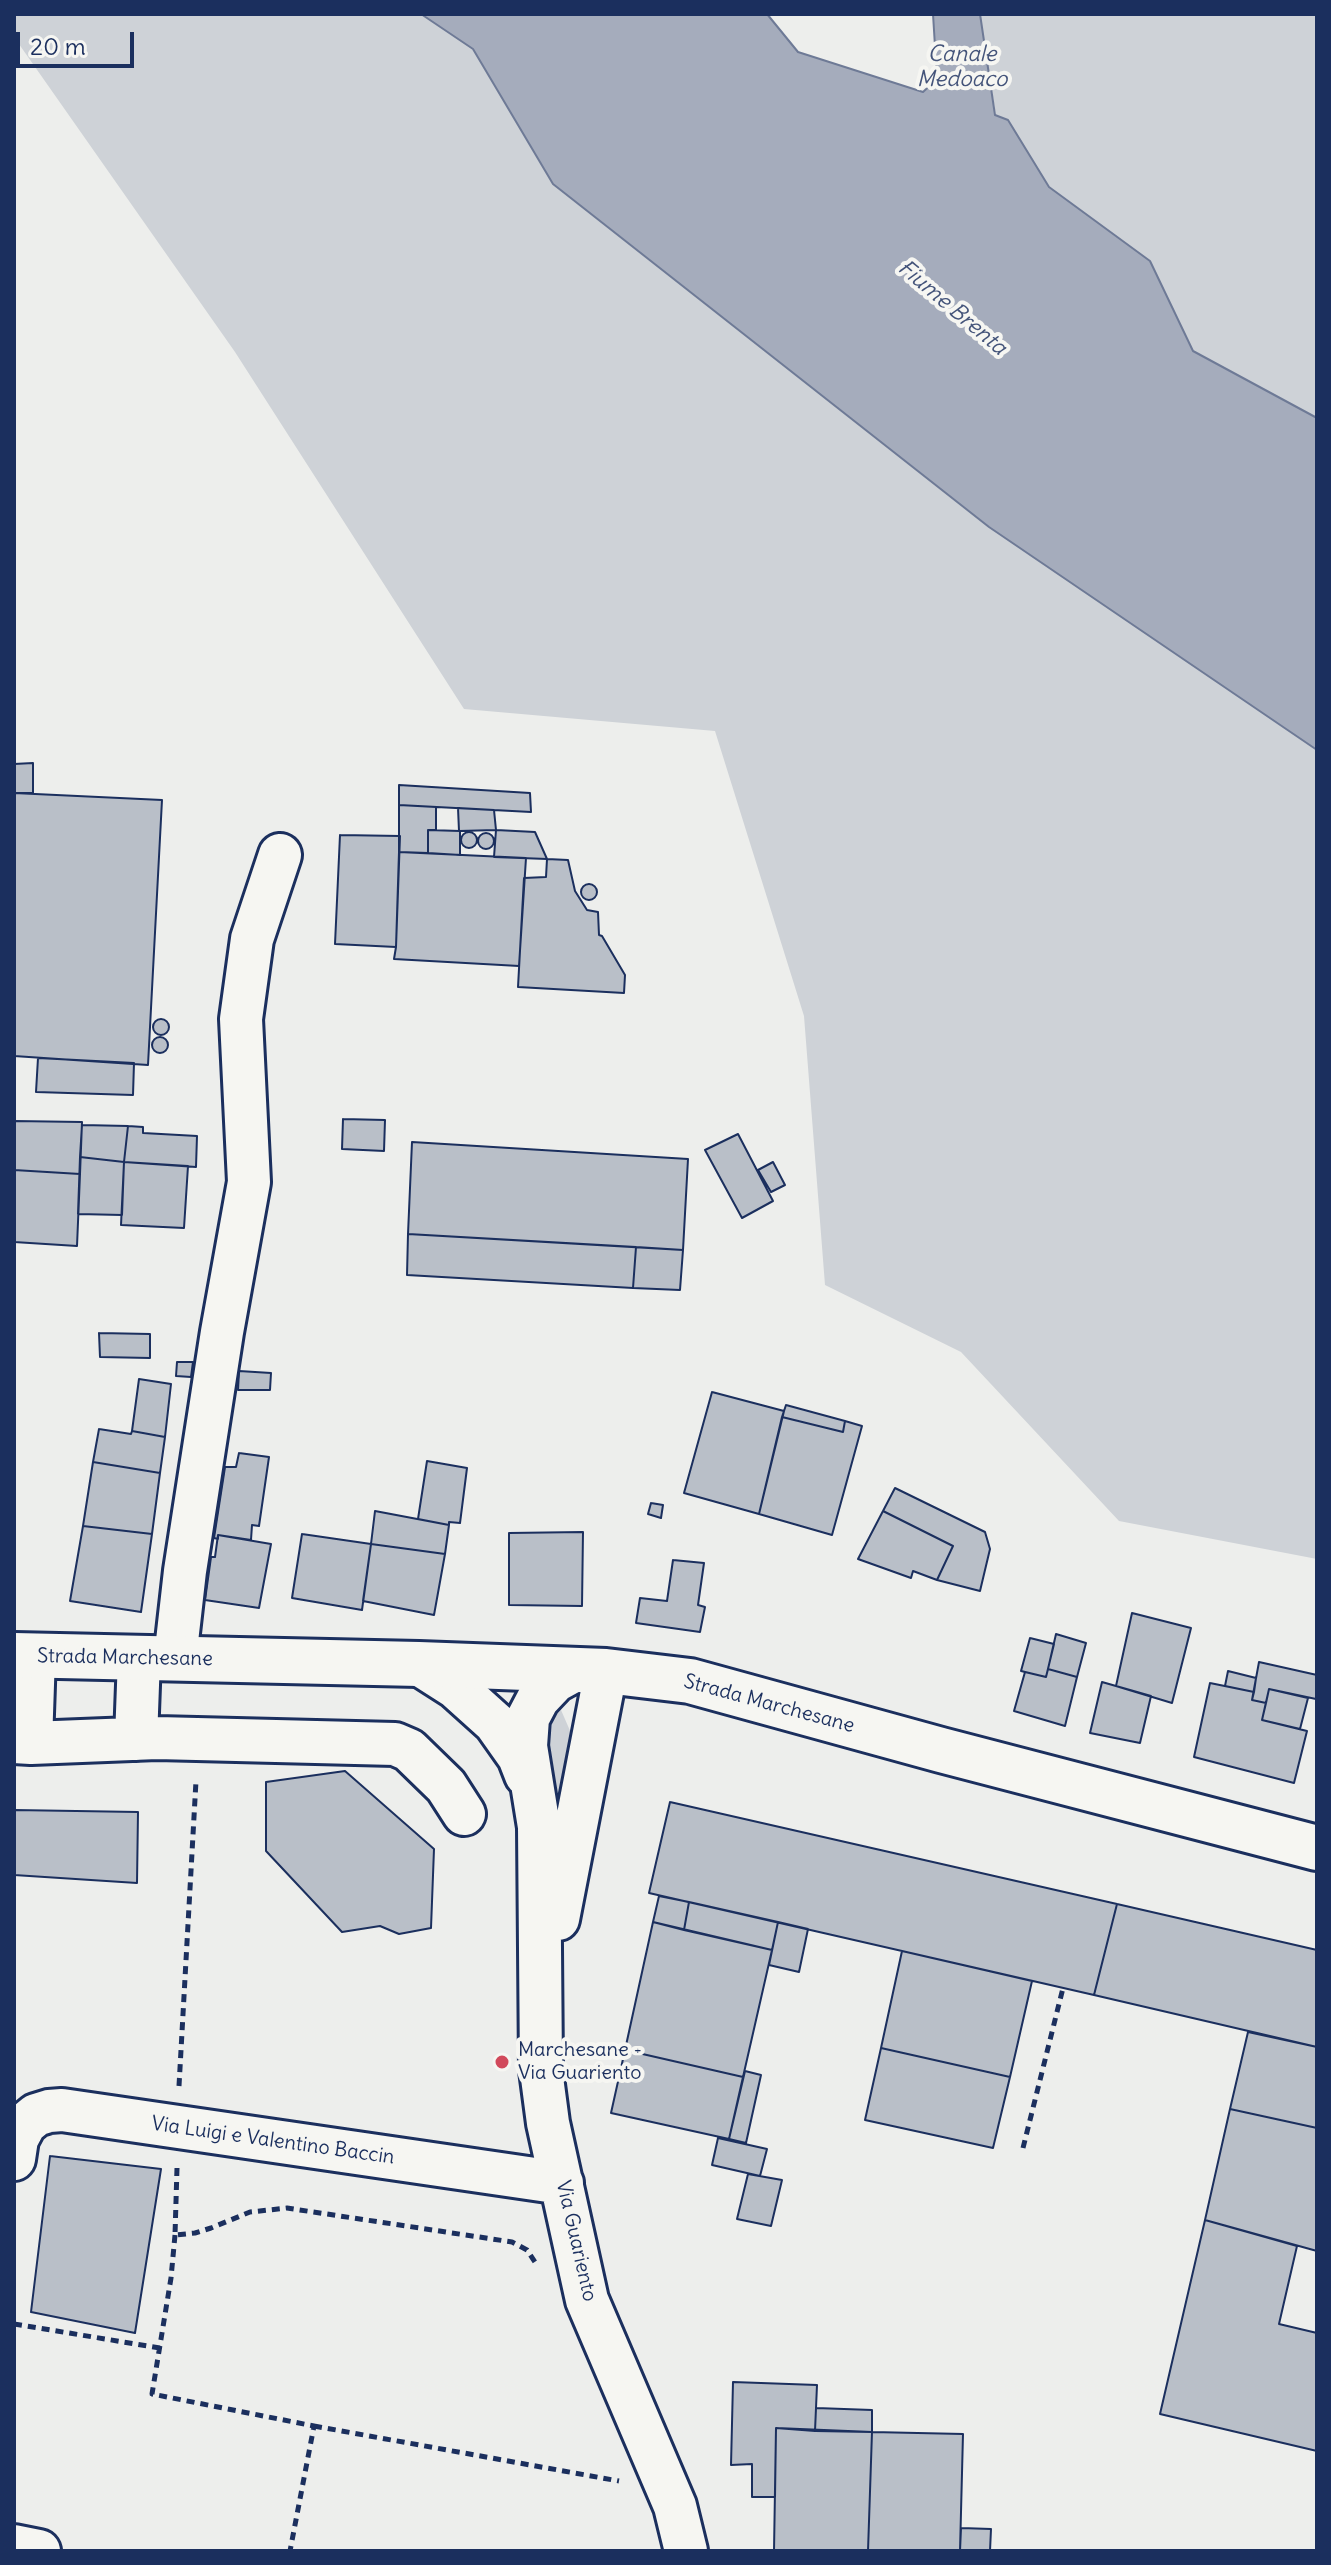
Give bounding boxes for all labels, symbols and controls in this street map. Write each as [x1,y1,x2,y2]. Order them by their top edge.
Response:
scale bar [20,16,138,66]
text: 20 m [30,31,86,61]
water label: Canale Medoaco [917,42,1007,94]
water label: Fiume Brenta [892,255,1012,361]
street label: Strada Marchesane [37,1644,213,1672]
street label: Strada Marchesane [681,1670,857,1738]
place label: Marchesane - Via Guariento [518,2038,642,2085]
marker: Marchesane - Via Guariento [493,2053,511,2071]
street label: Via Luigi e Valentino Baccin [150,2112,396,2170]
street label: Via Guariento [550,2178,602,2304]

